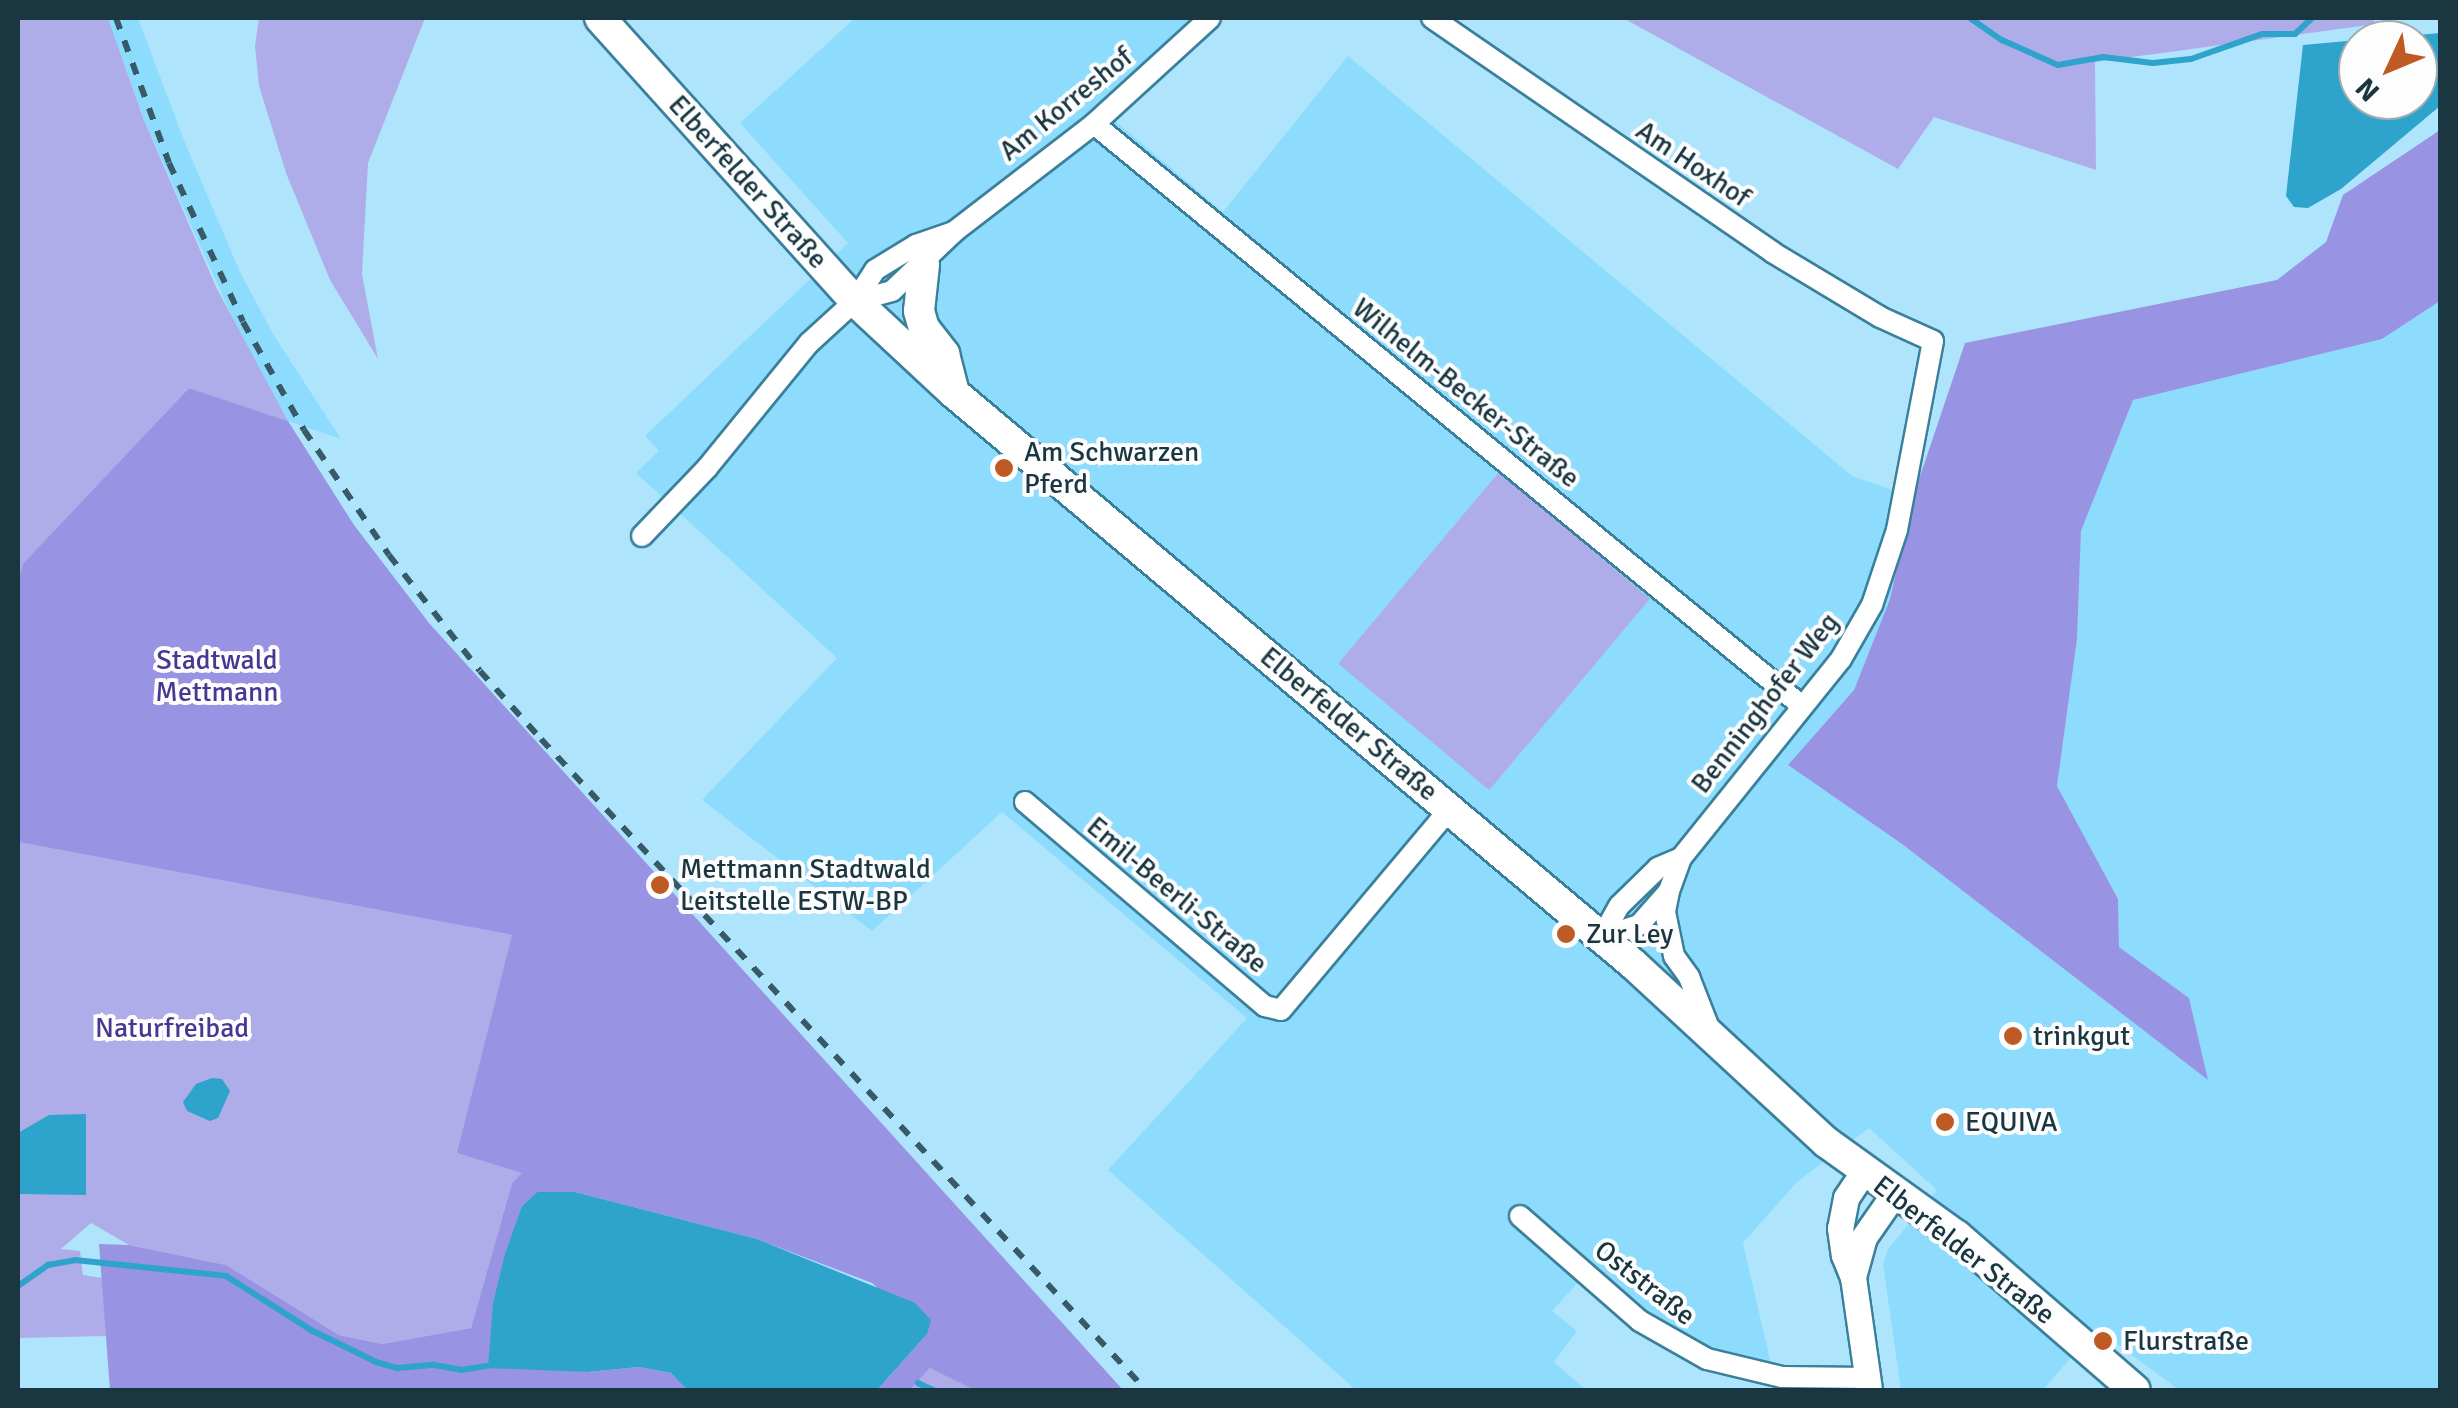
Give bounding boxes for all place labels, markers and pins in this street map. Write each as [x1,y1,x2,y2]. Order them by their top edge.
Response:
place label: Am Schwarzen Pferd [1024,435,1199,501]
marker: Am Schwarzen Pferd [993,457,1015,479]
place label: Mettmann Stadtwald Leitstelle ESTW-BP [680,852,931,918]
marker: Mettmann Stadtwald Leitstelle ESTW-BP [649,874,671,896]
place label: Zur Ley [1586,917,1673,951]
marker: Zur Ley [1555,923,1577,945]
place label: trinkgut [2033,1019,2130,1053]
marker: trinkgut [2002,1025,2024,1047]
place label: EQUIVA [1965,1105,2058,1139]
marker: EQUIVA [1934,1111,1956,1133]
place label: Flurstraße [2123,1324,2249,1358]
marker: Flurstraße [2092,1330,2114,1352]

